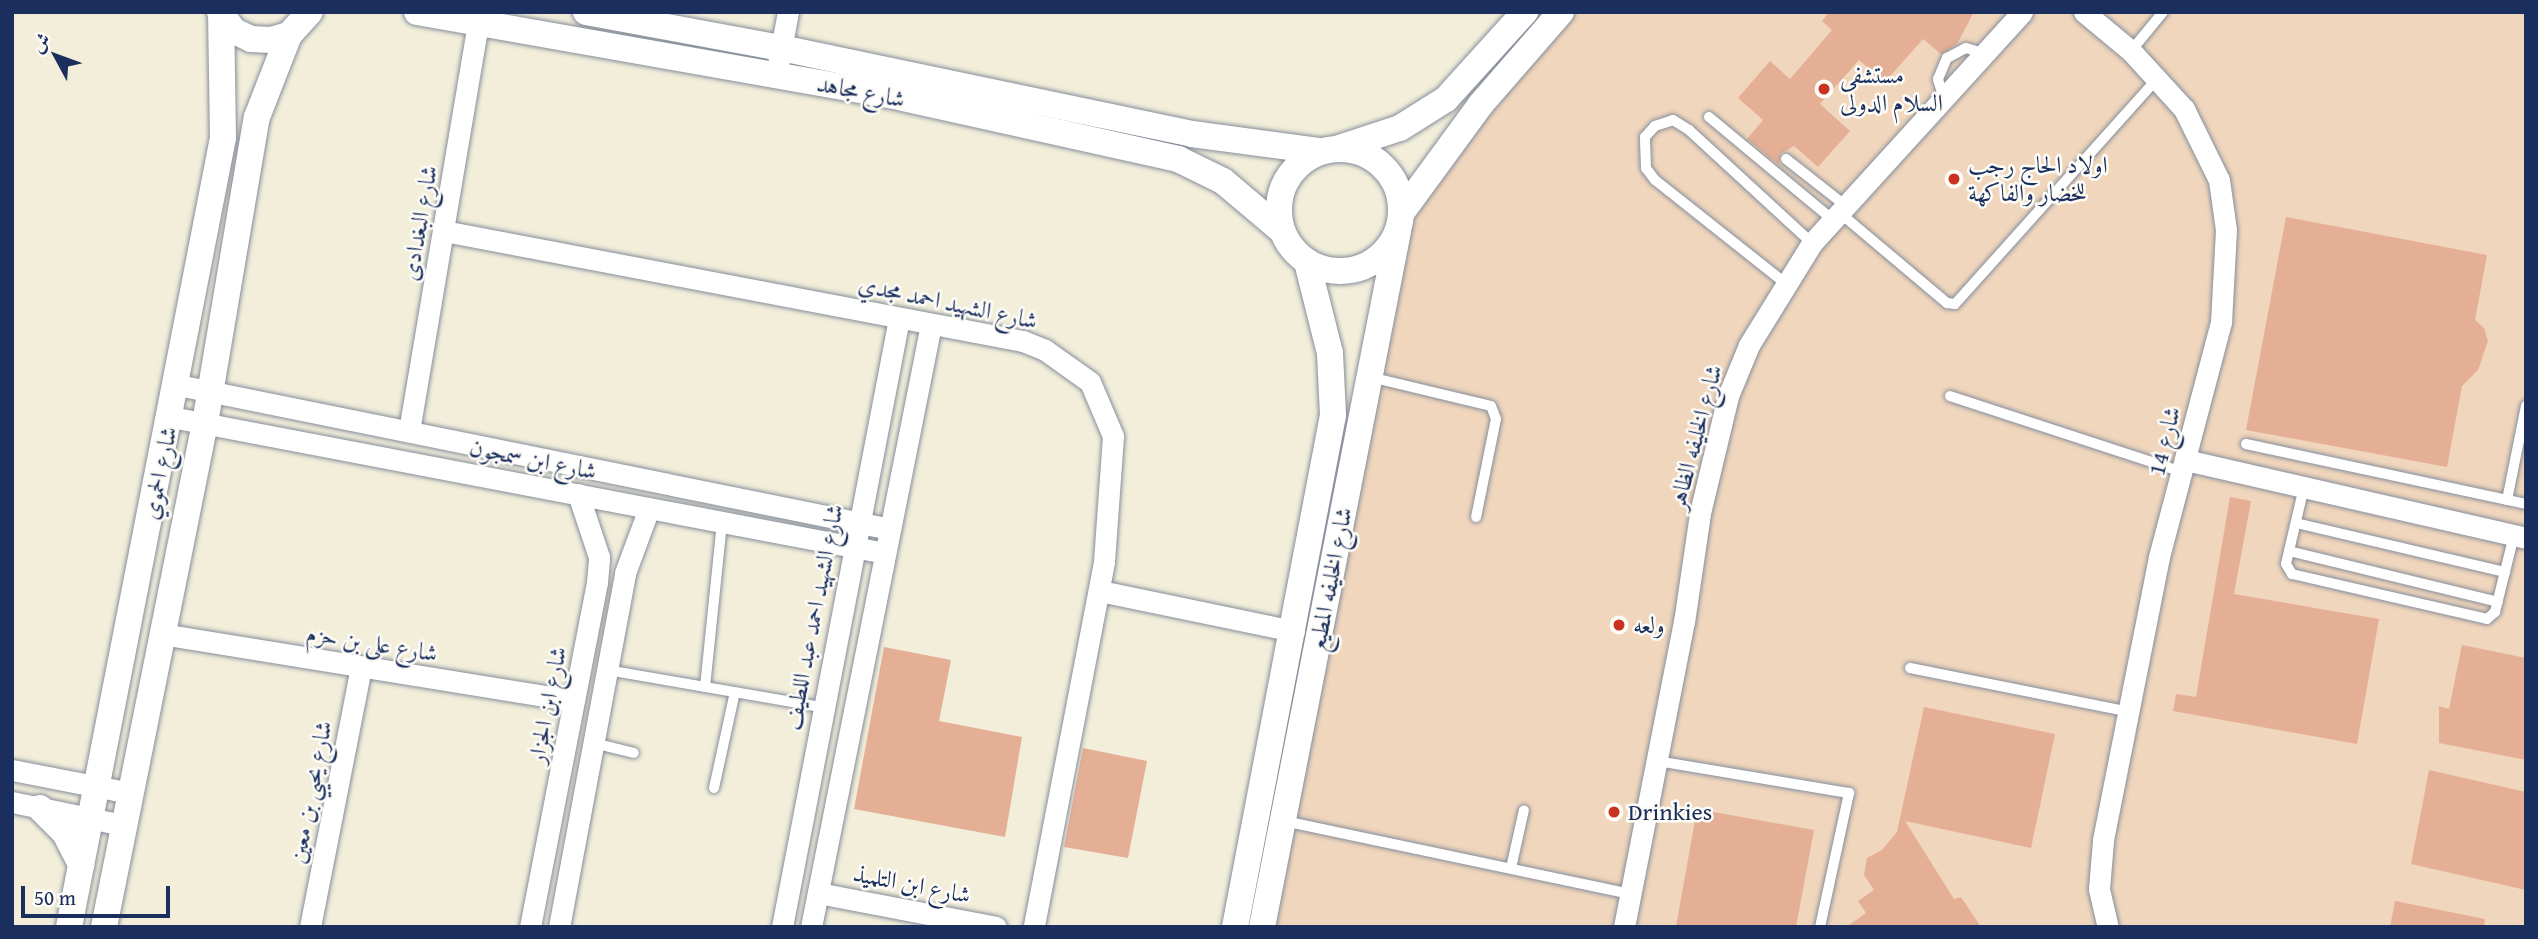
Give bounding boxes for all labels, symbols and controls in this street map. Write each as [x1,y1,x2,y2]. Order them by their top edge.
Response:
north arrow [21,21,91,91]
text: ش [23,26,57,59]
place label: مستشفى السلام الدولى [1840,61,1943,117]
street label: شارع مجاهد [815,68,907,114]
marker: مستشفى السلام الدولى [1814,79,1834,99]
place label: اولاد الحاج رجب للخضار والفاكهة [1968,151,2108,207]
street label: شارع البغدادى [395,163,443,283]
marker: اولاد الحاج رجب للخضار والفاكهة [1946,171,1962,187]
street label: شارع الشهيد احمد مجدي [856,269,1040,335]
street label: شارع الخليفه الظاهر [1662,362,1728,512]
street label: شارع 14 [2142,404,2186,478]
street label: شارع الحموي [135,424,183,522]
street label: شارع ابن سمجون [467,433,599,485]
street label: شارع الشهيد احمد عبد اللطيف [777,502,849,732]
street label: شارع الخليفه المطيع [1302,505,1358,653]
place label: ولعه [1633,611,1665,639]
marker: ولعه [1611,617,1627,633]
street label: شارع على بن حزم [304,618,440,668]
street label: شارع ابن الجزار [522,644,572,766]
street label: شارع يحيي بن معين [282,718,338,866]
place label: Drinkies [1628,798,1712,826]
marker: Drinkies [1606,804,1622,820]
street label: شارع ابن التلميذ [851,859,973,909]
scale bar [24,872,173,916]
text: 50 m [34,882,76,913]

